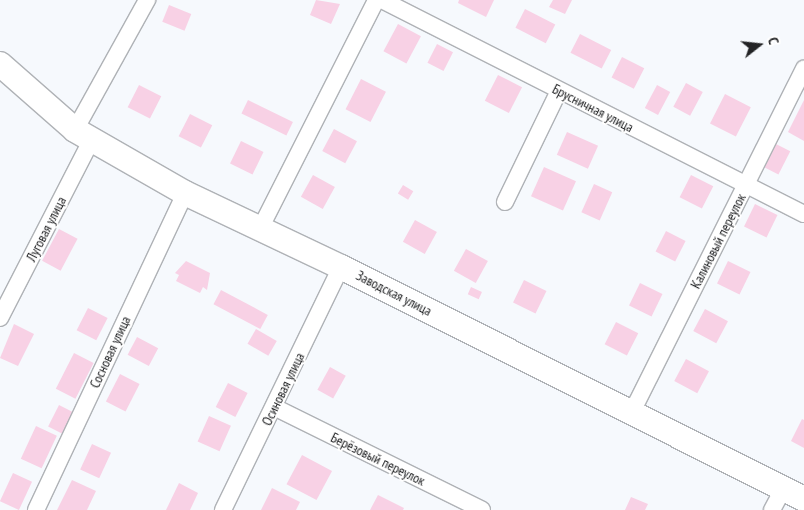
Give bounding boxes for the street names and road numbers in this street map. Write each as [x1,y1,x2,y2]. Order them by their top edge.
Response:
street label: Брусничная улица [550,80,636,136]
street label: Калиновый переулок [687,191,749,291]
street label: Луговая улица [22,194,70,264]
street label: Заводская улица [353,267,435,319]
street label: Сосновая улица [86,313,134,391]
street label: Осиновая улица [258,350,308,428]
street label: Берёзовый переулок [328,429,428,489]

